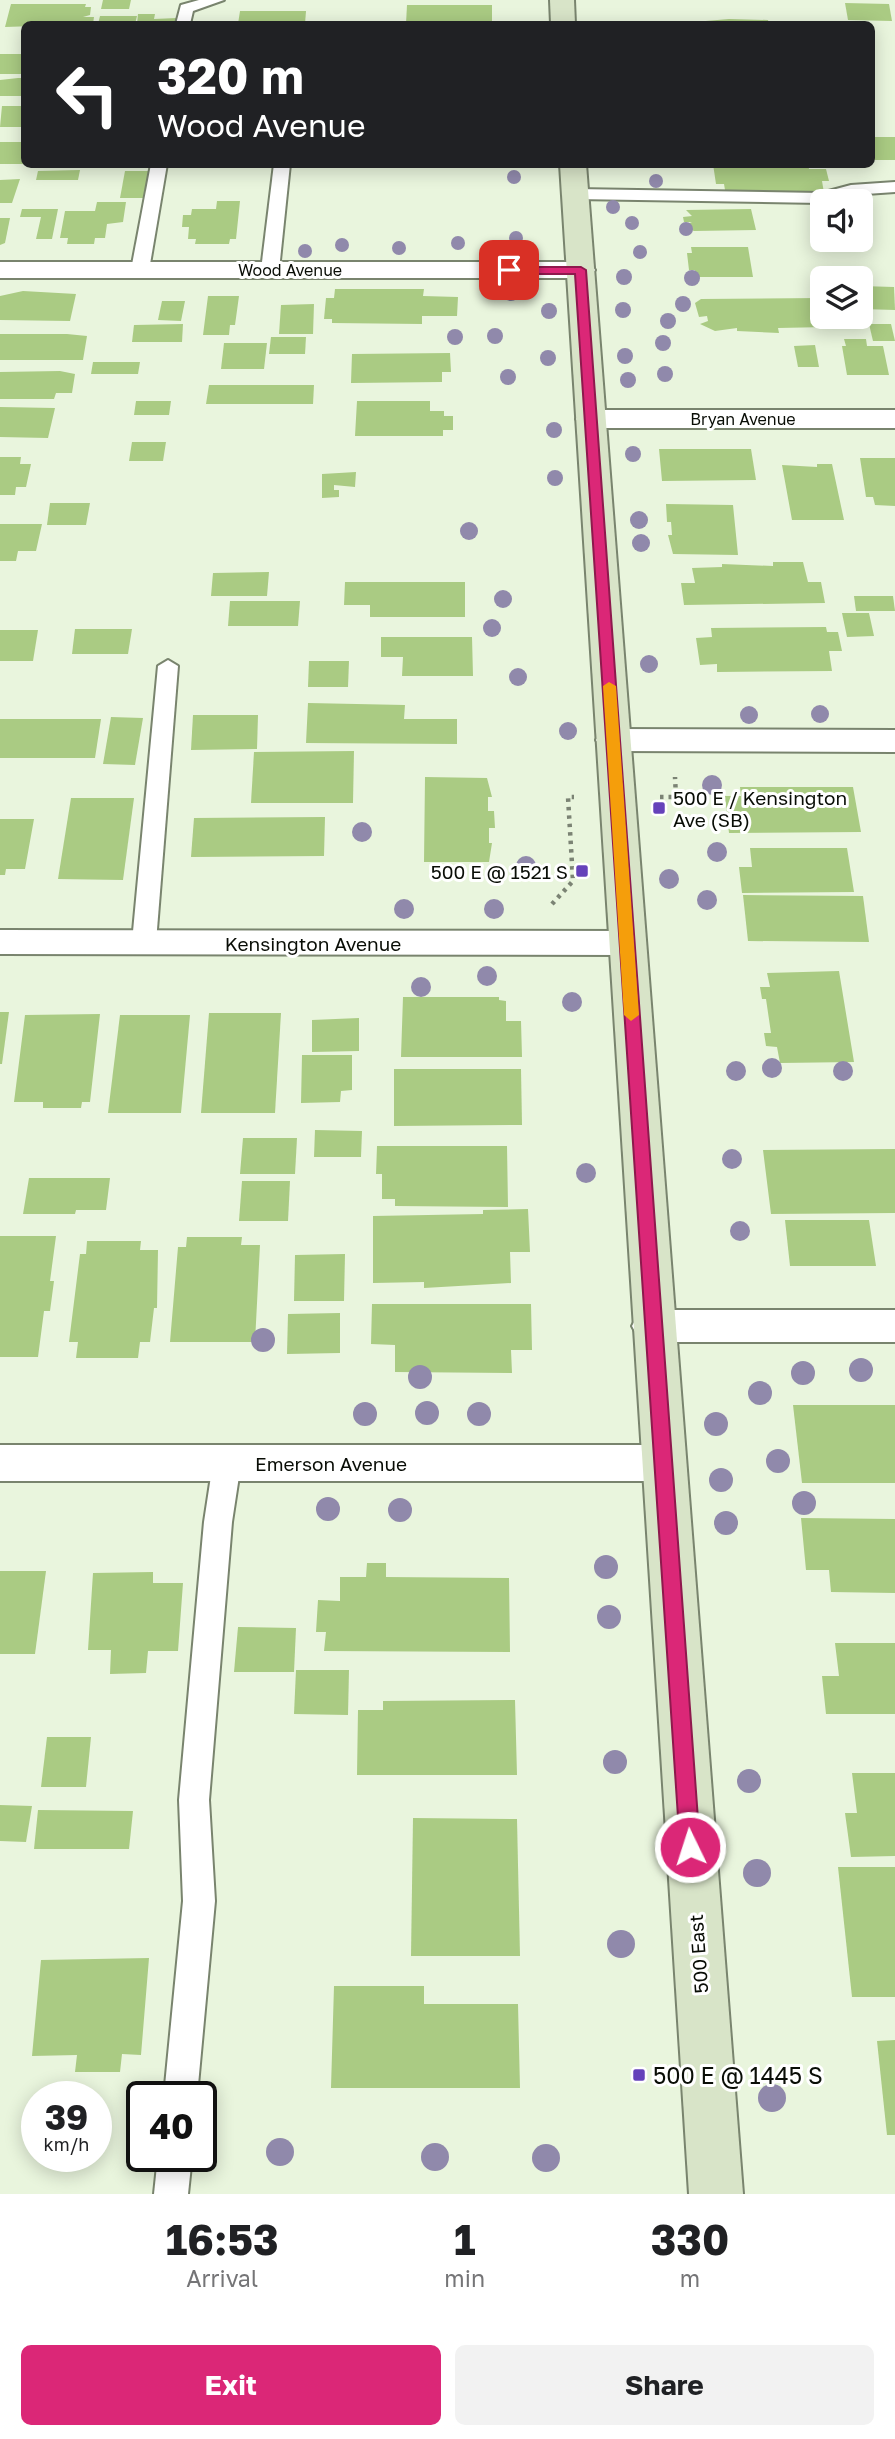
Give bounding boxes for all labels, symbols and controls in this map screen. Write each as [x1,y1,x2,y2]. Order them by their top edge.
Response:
text: 320 m [157,46,304,105]
icon: left [42,49,133,140]
text: Wood Avenue [157,106,365,144]
map controls [810,189,873,329]
button: sound [810,189,873,252]
pin [479,240,539,300]
icon: arrive [490,251,528,289]
street label: Wood Avenue [238,260,342,280]
button: layers [810,266,873,329]
street label: Bryan Avenue [690,409,796,429]
place label: 500 E / Kensington Ave (SB) [673,786,847,831]
marker: 500 E / Kensington Ave (SB) [651,800,667,816]
place label: 500 E @ 1521 S [431,860,568,883]
marker: 500 E @ 1521 S [574,863,590,879]
street label: Kensington Avenue [225,932,401,955]
street label: Emerson Avenue [255,1452,407,1475]
position arrow [653,1810,727,1884]
street label: 500 East [684,1914,712,1994]
place label: 500 E @ 1445 S [653,2061,823,2089]
marker: 500 E @ 1445 S [631,2067,647,2083]
speed limit sign: 40 [126,2081,217,2172]
text: 39 [45,2096,88,2138]
text: km/h [44,2133,89,2155]
text: 16:53 [166,2214,279,2264]
text: 1 [454,2214,476,2264]
text: 330 [651,2214,729,2264]
text: Arrival [186,2264,258,2292]
text: min [444,2264,485,2292]
text: m [680,2264,700,2292]
button: Exit [21,2345,441,2425]
button: Share [455,2345,874,2425]

